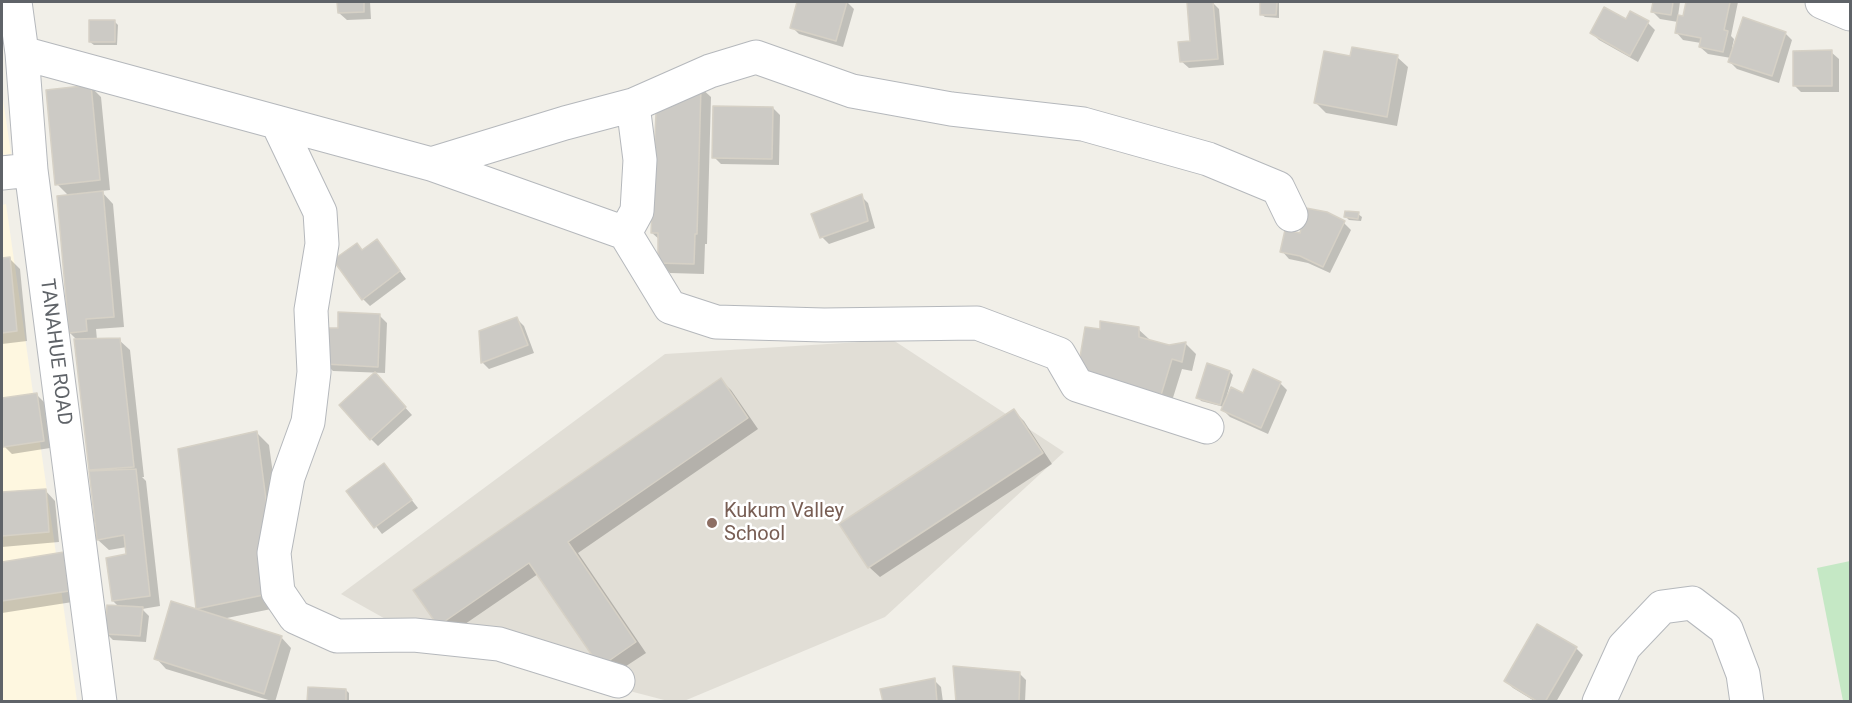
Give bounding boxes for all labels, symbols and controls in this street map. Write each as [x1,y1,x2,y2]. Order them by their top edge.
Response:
street label: TANAHUE ROAD [34,277,76,427]
place label: Kukum Valley School [724,500,844,547]
marker: Kukum Valley School [705,516,719,530]

